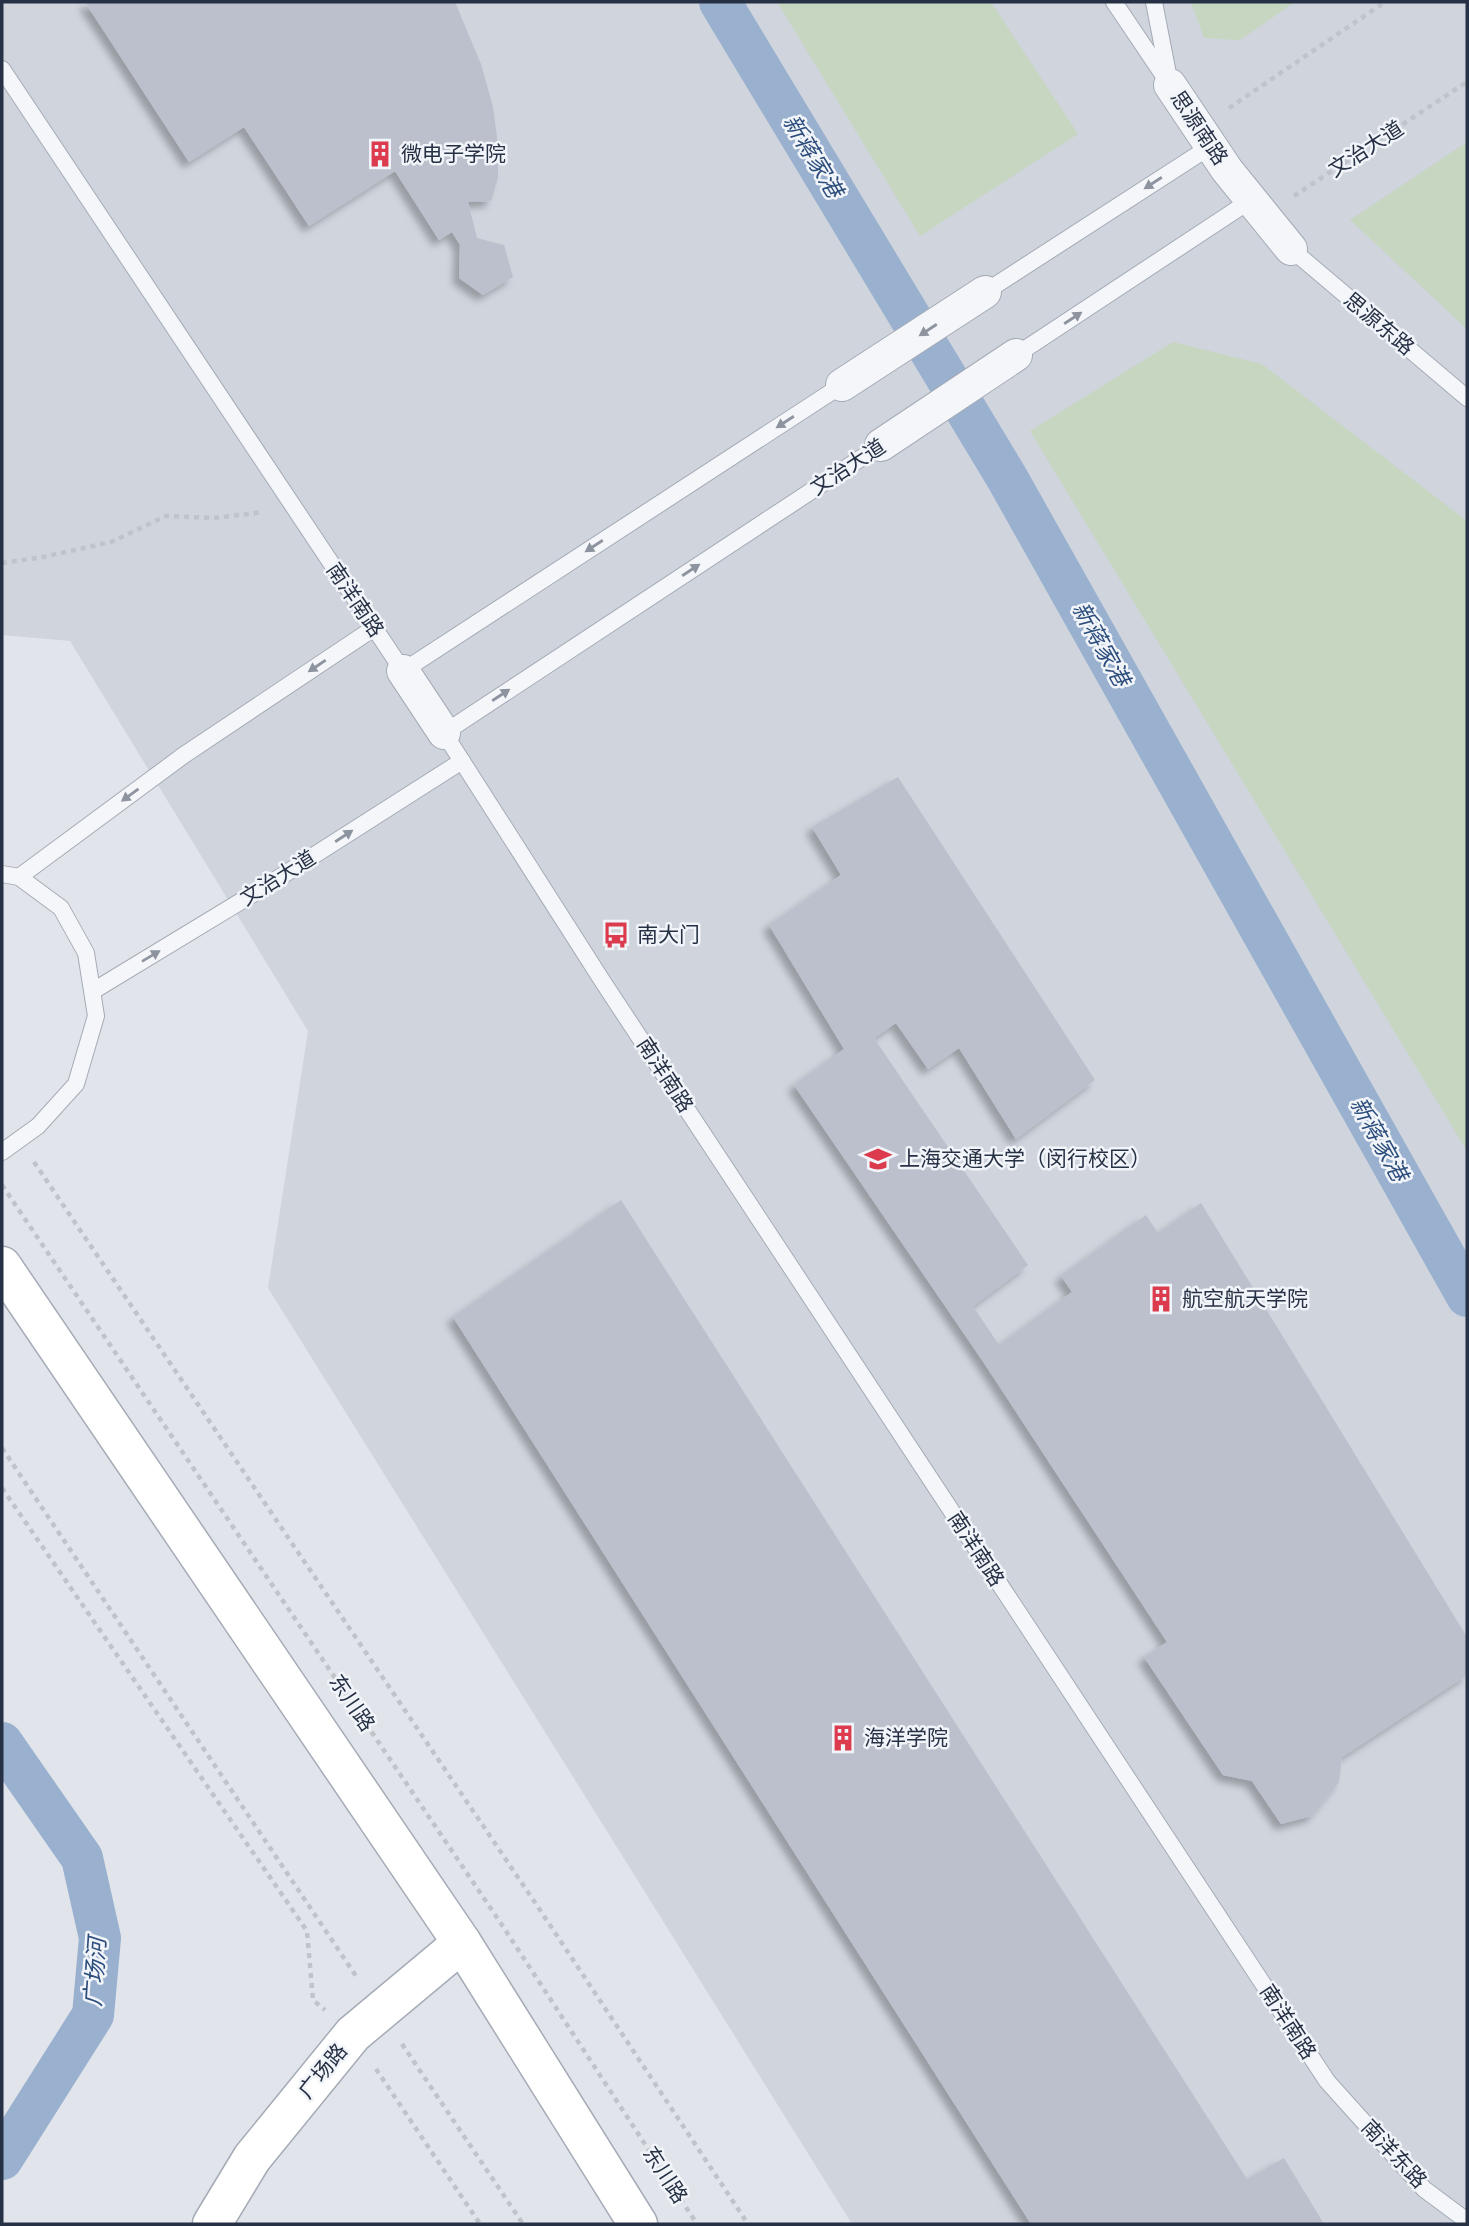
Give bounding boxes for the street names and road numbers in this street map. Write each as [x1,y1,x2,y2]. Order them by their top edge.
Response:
street label: 思源南路 [1166,86,1233,170]
street label: 文治大道 [1324,115,1408,182]
street label: 思源东路 [1339,287,1420,360]
street label: 文治大道 [806,433,890,500]
street label: 南洋南路 [322,558,389,642]
street label: 文治大道 [235,845,320,910]
street label: 南洋南路 [632,1033,699,1117]
street label: 南洋南路 [943,1507,1010,1591]
street label: 东川路 [324,1670,380,1736]
street label: 南洋南路 [1255,1980,1322,2064]
street label: 广场路 [293,2038,352,2103]
street label: 南洋东路 [1357,2114,1432,2193]
street label: 东川路 [638,2142,693,2208]

